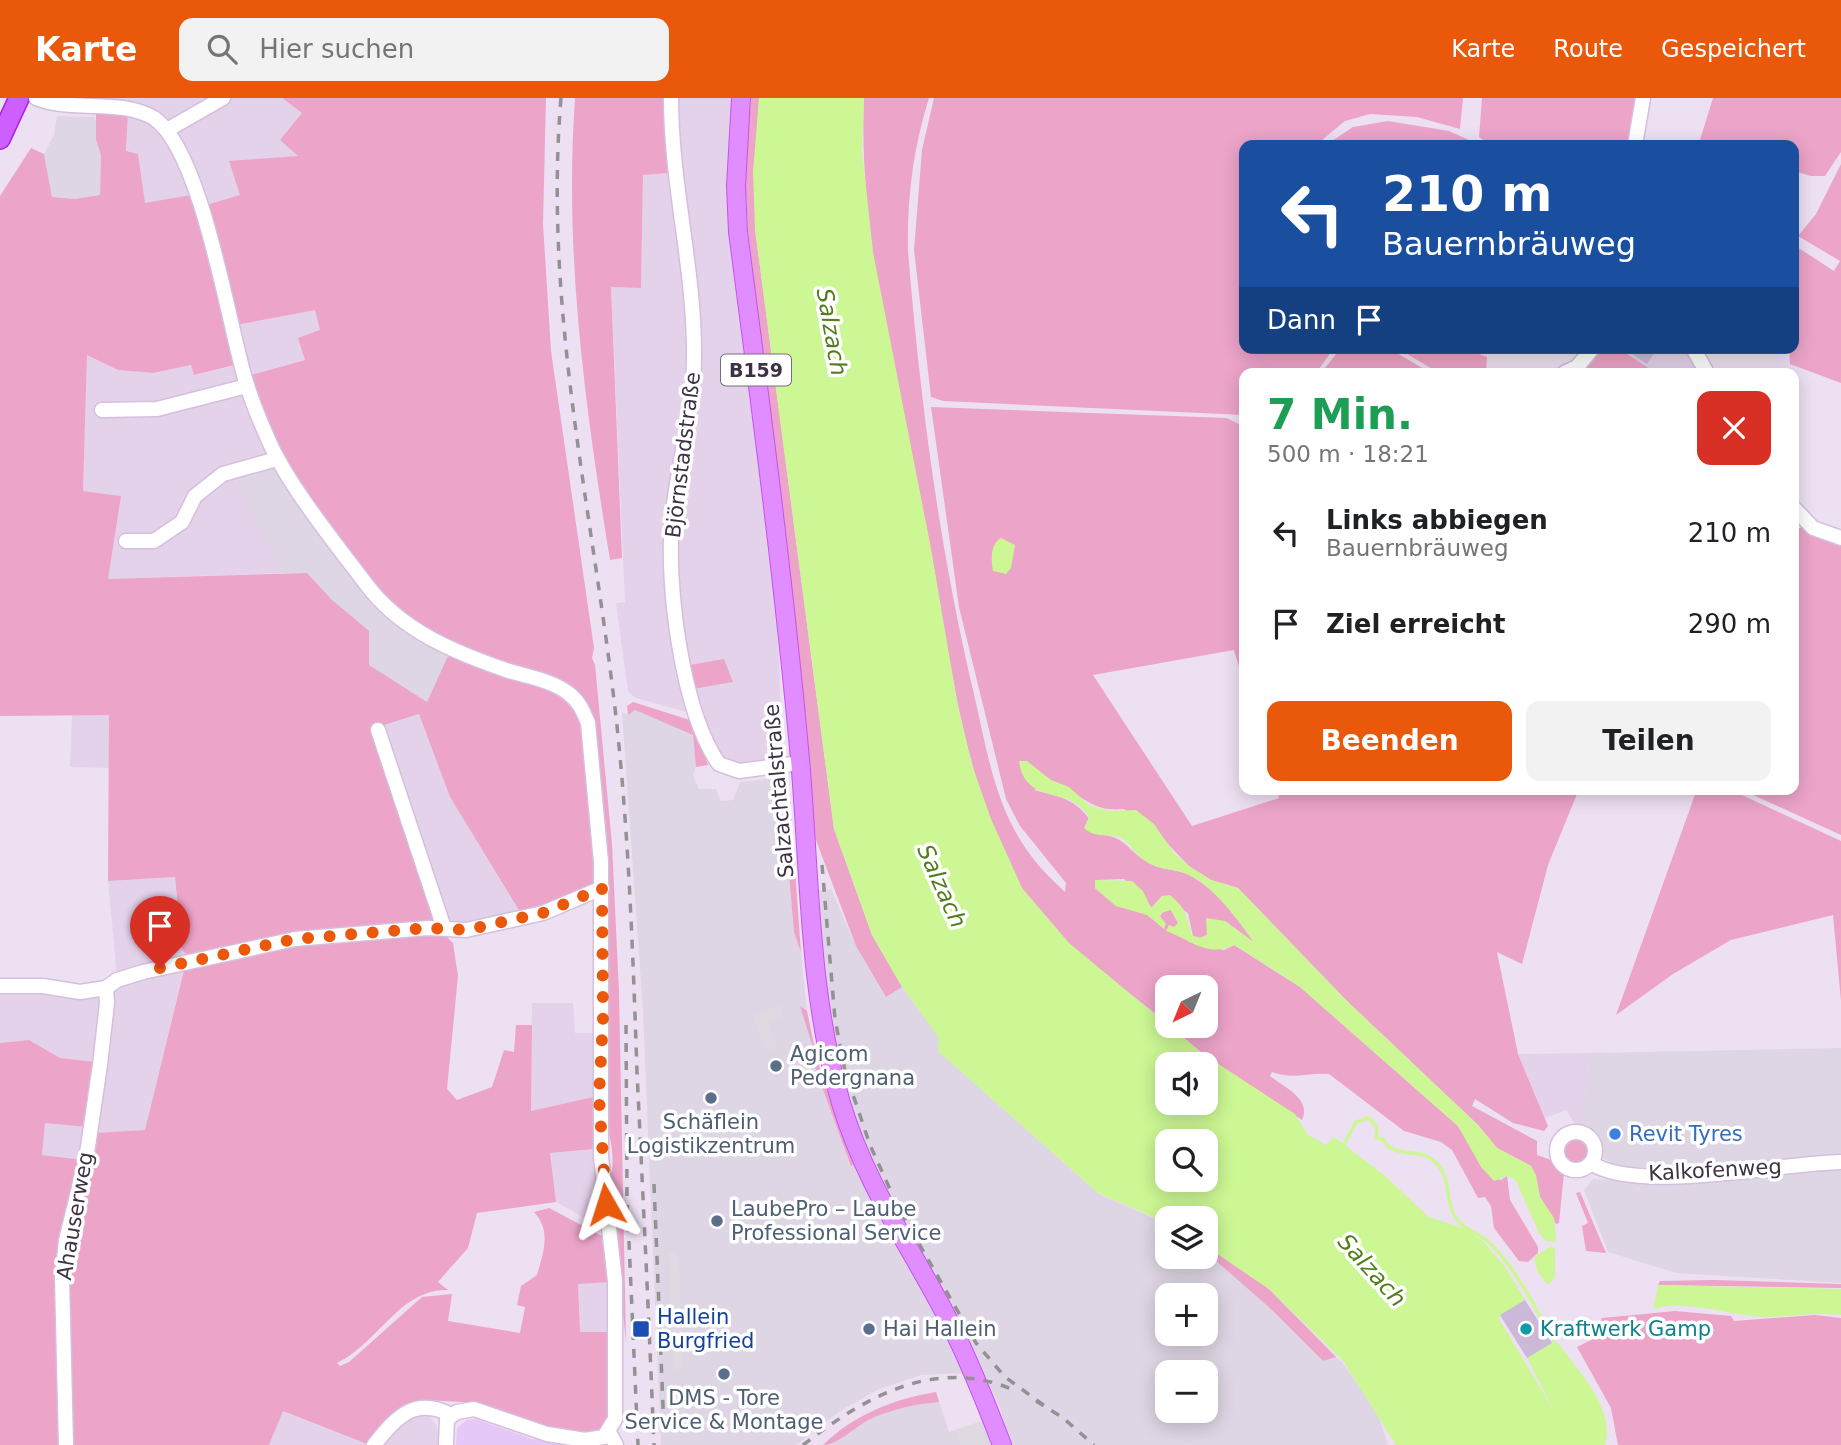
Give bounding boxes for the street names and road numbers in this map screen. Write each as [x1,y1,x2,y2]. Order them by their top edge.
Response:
road number: B159 [721,354,791,386]
street label: Björnstadstraße [661,371,705,539]
street label: Salzachtalstraße [759,703,799,879]
street label: Ahauserweg [52,1150,98,1282]
street label: Kalkofenweg [1648,1155,1782,1185]

